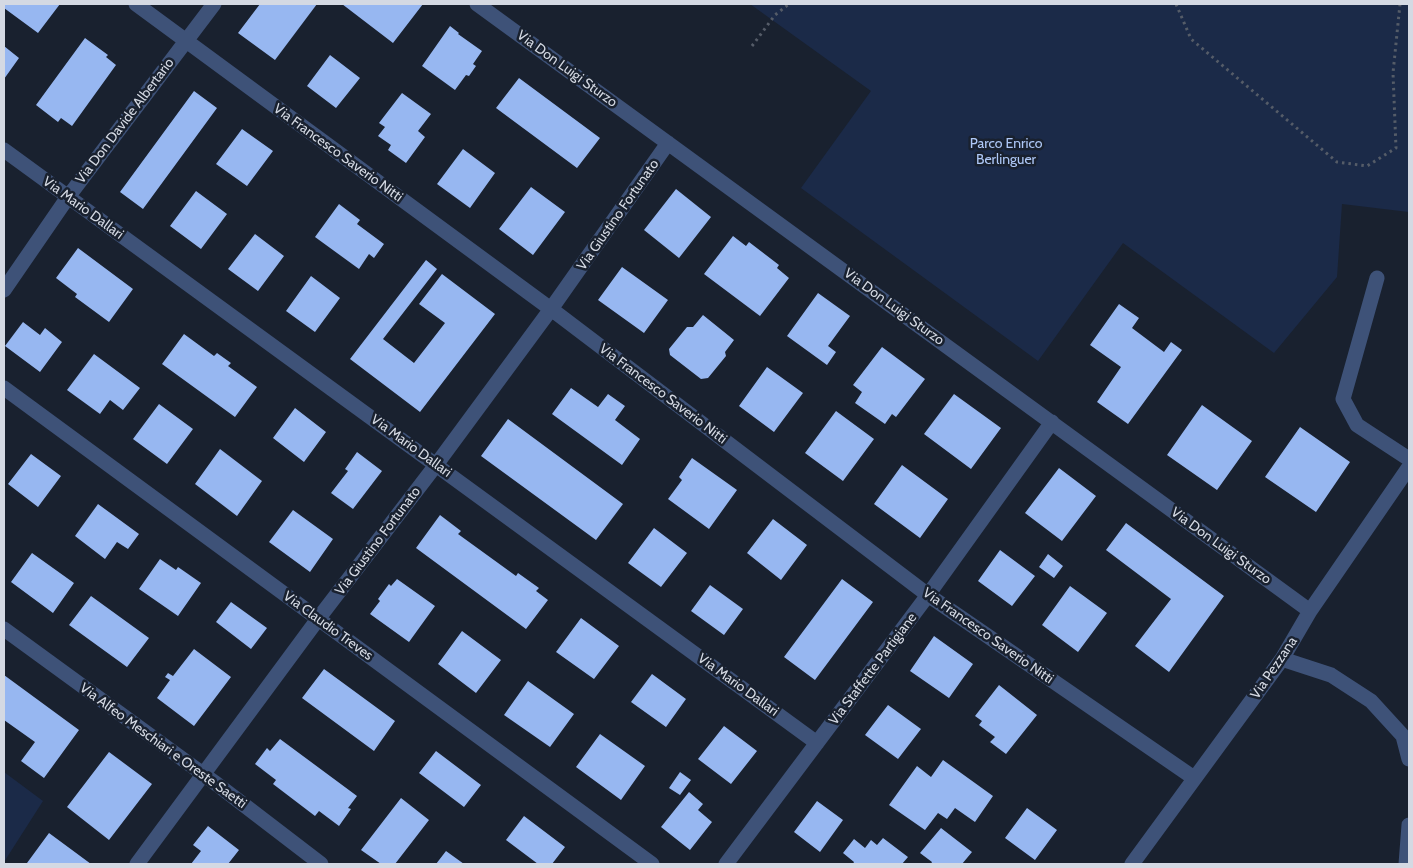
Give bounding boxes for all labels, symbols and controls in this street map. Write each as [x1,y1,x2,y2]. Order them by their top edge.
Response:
street label: Via Don Luigi Sturzo [514,27,620,111]
street label: Via Don Davide Albertario [72,55,178,187]
street label: Via Francesco Saverio Nitti [270,100,406,206]
park label: Parco Enrico Berlinguer [970,136,1042,168]
street label: Via Giustino Fortunato [573,156,663,274]
street label: Via Mario Dallari [39,173,127,243]
street label: Via Don Luigi Sturzo [841,265,947,349]
street label: Via Francesco Saverio Nitti [596,340,730,448]
street label: Via Mario Dallari [367,411,455,481]
street label: Via Giustino Fortunato [332,483,424,599]
street label: Via Don Luigi Sturzo [1168,504,1274,588]
street label: Via Francesco Saverio Nitti [919,584,1057,688]
street label: Via Claudio Treves [280,588,376,664]
street label: Via Staffette Partigiane [825,610,921,728]
street label: Via Pezzana [1247,634,1301,702]
street label: Via Mario Dallari [694,650,782,720]
street label: Via Alfeo Meschiari e Oreste Saetti [76,680,250,812]

